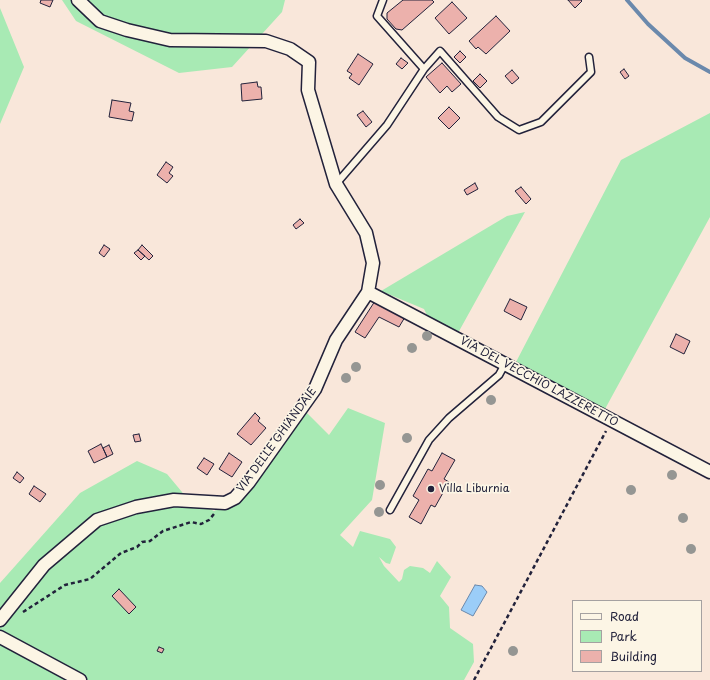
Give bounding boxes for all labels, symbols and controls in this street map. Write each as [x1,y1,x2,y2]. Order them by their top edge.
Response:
street label: VIA DEL VECCHIO LAZZERETTO [458,335,620,429]
street label: VIA DELLE GHIANDAIE [234,385,320,495]
place label: Villa Liburnia [439,482,509,496]
marker: Villa Liburnia [426,484,436,494]
legend [572,600,702,672]
text: Road [610,607,639,625]
text: Park [610,627,637,645]
text: Building [610,647,657,665]

